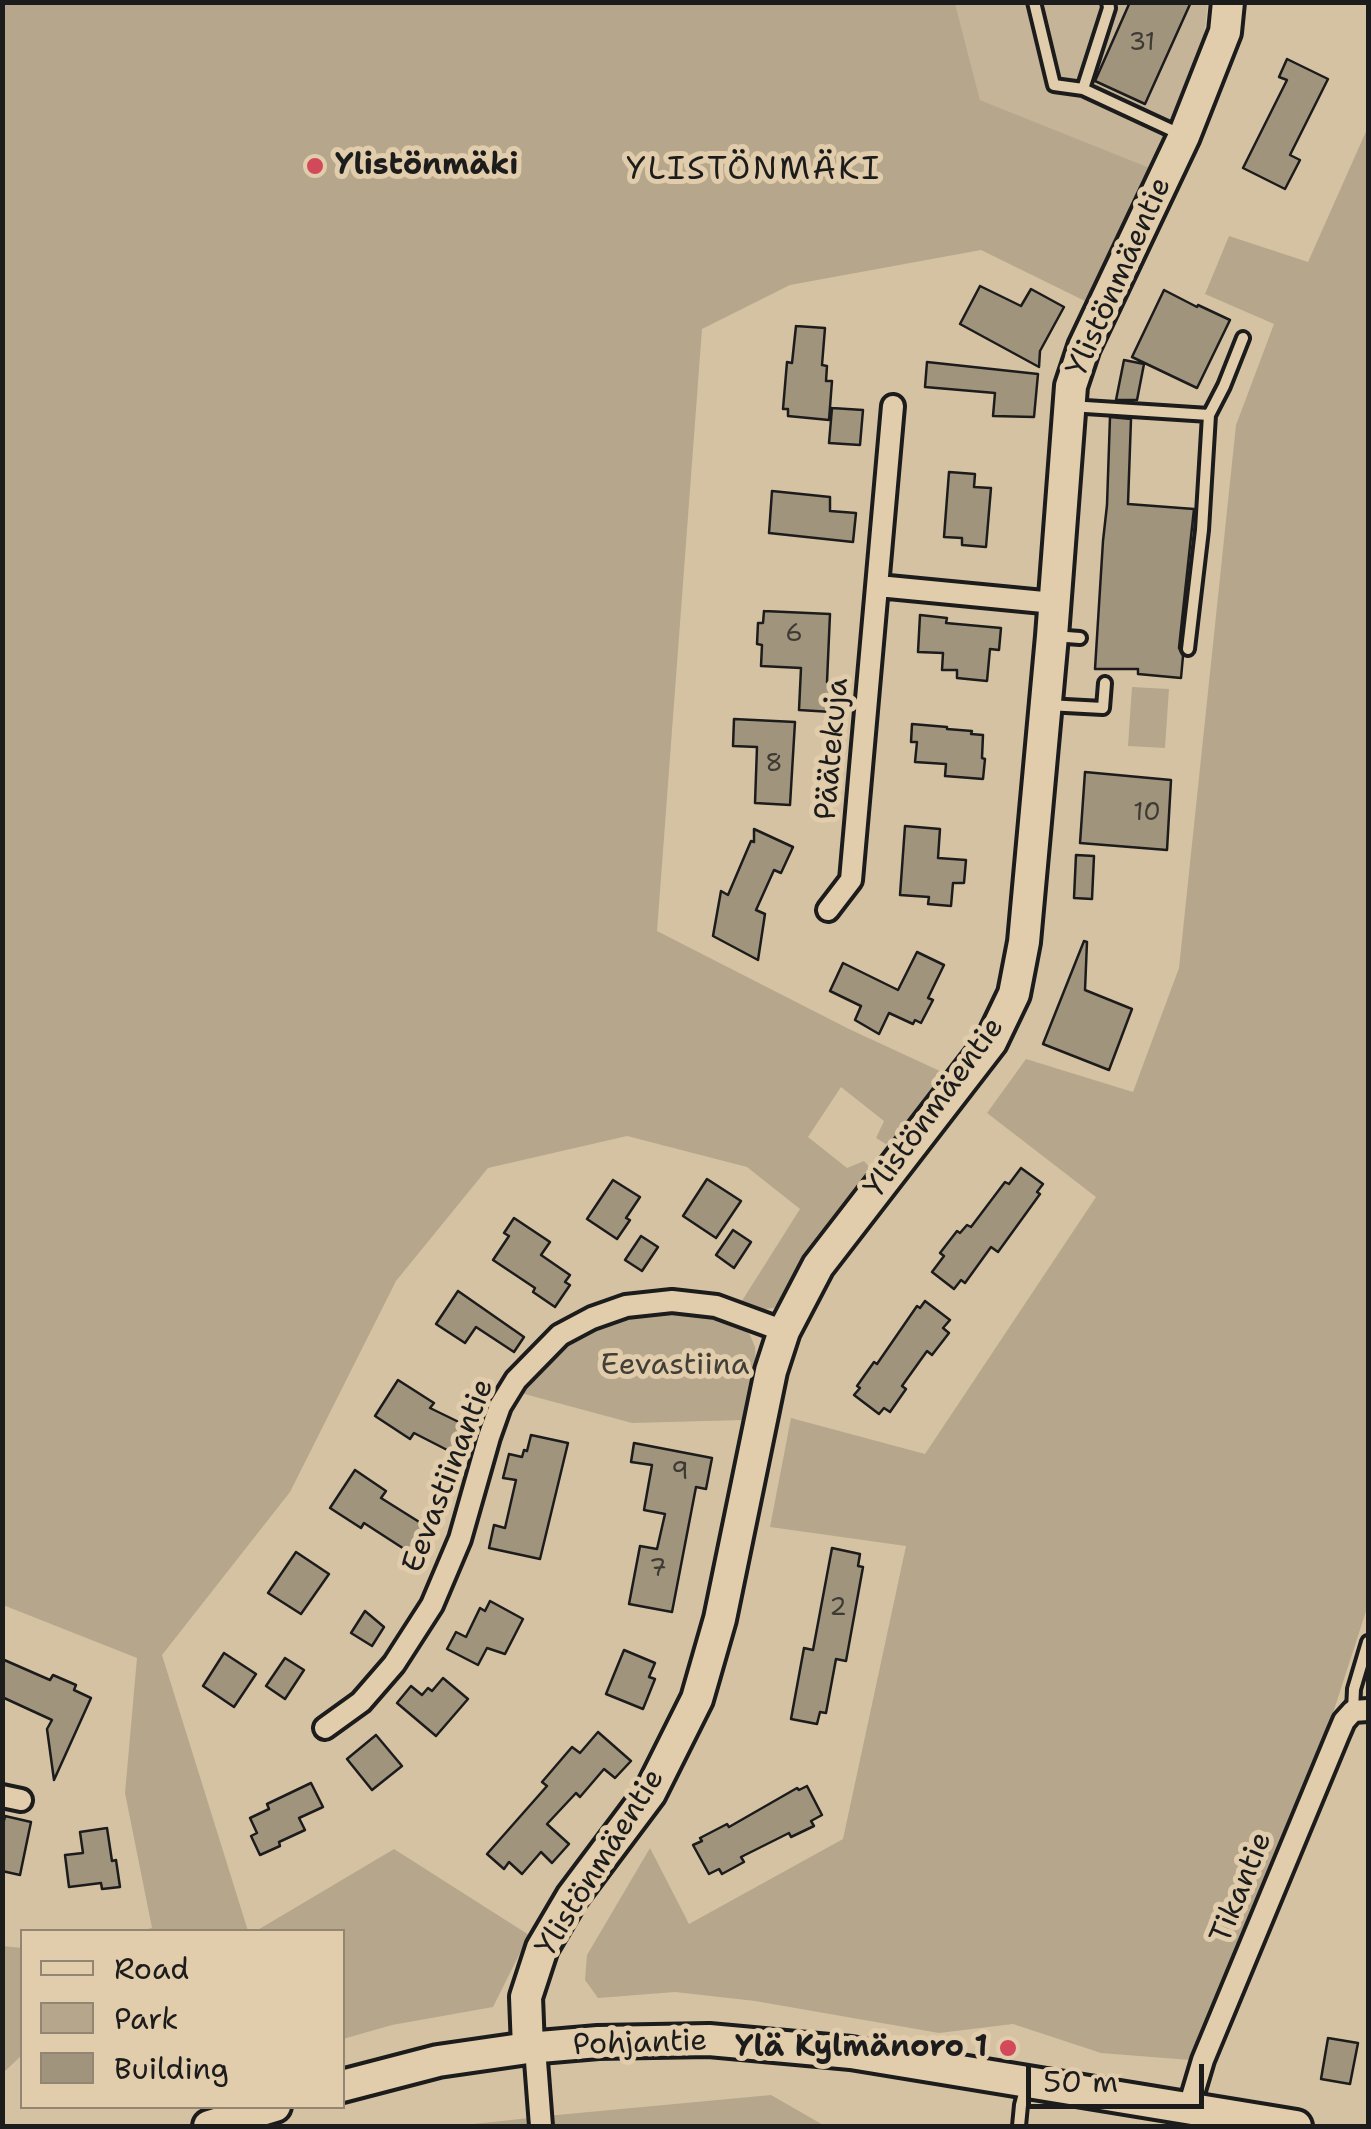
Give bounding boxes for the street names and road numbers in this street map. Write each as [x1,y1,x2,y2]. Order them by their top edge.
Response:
street label: Ylistönmäentie [1060,172,1180,382]
street label: Päätekuja [809,676,857,822]
street label: Ylistönmäentie [858,1011,1012,1205]
street label: Eevastiinantie [396,1374,502,1578]
street label: Ylistönmäentie [529,1763,673,1963]
street label: Tikantie [1203,1827,1281,1949]
street label: Pohjantie [572,2024,708,2064]

